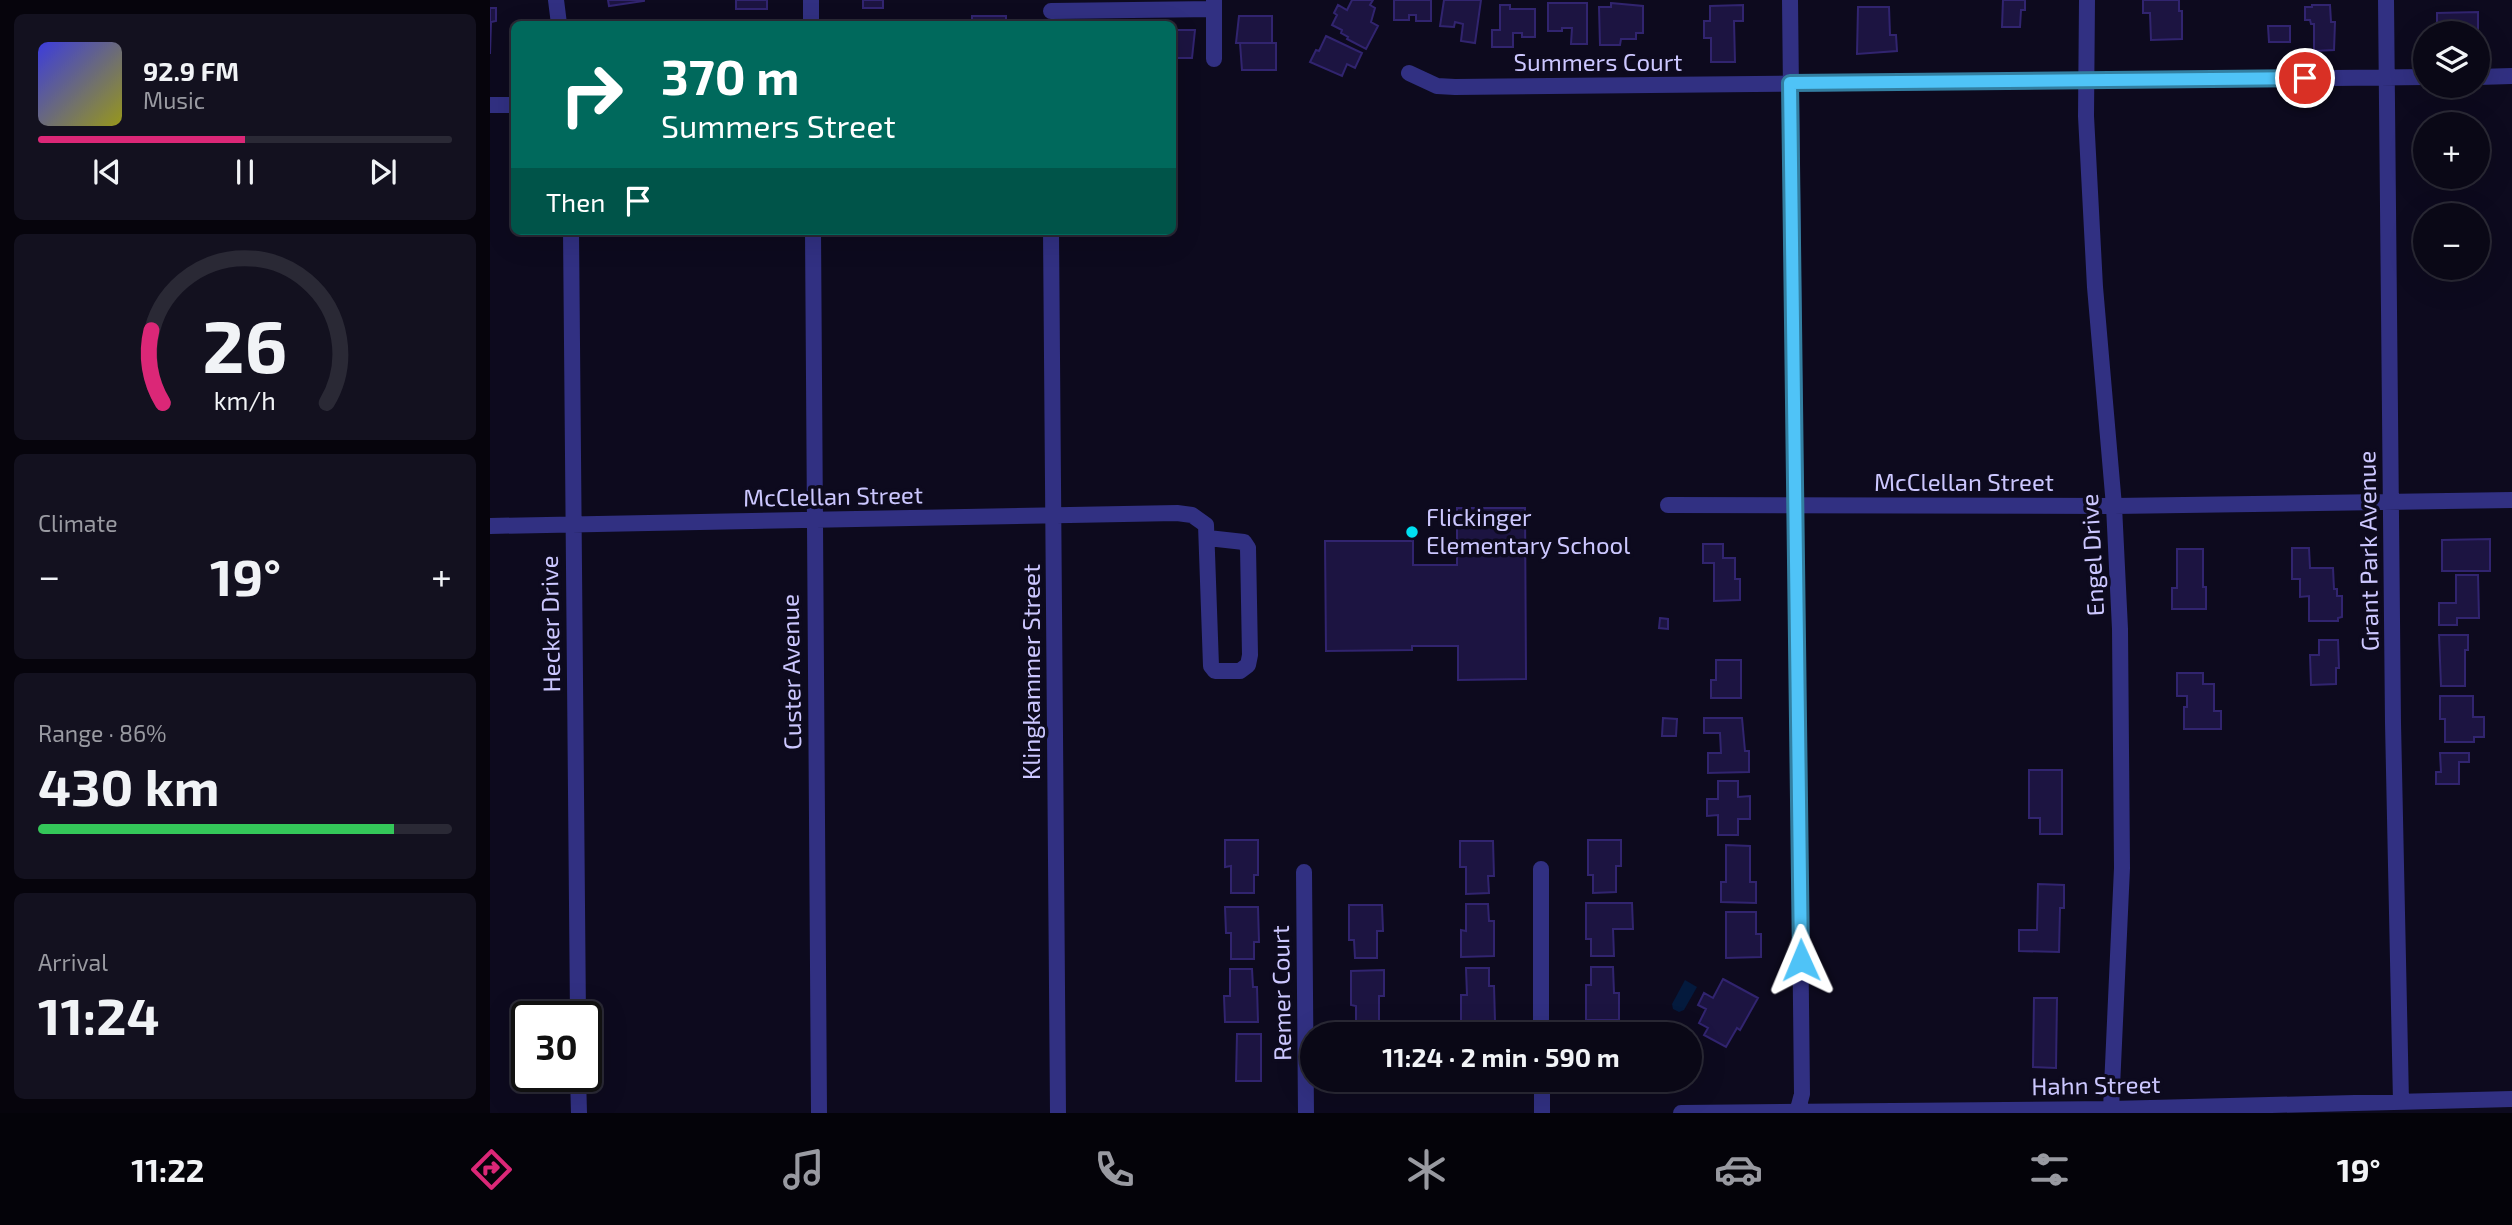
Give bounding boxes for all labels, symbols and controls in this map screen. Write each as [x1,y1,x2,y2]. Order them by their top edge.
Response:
map controls [2413,21,2490,280]
button: layers [2413,21,2490,98]
text: 370 m [661,46,799,105]
street label: Summers Court [1513,47,1683,76]
pin [2275,48,2335,108]
icon: right [546,49,637,140]
text: 92.9 FM [143,55,239,86]
icon: arrive [2286,59,2324,97]
text: Music [143,86,205,114]
text: Summers Street [661,106,896,144]
button: + [2413,112,2490,189]
icon: previous [88,153,126,191]
icon: pause [226,153,264,191]
icon: next [364,153,402,191]
icon: arrive [619,182,657,220]
text: Then [546,186,605,217]
button: − [2413,203,2490,280]
text: 26 [202,300,288,388]
text: km/h [214,384,276,414]
street label: Grant Park Avenue [2351,451,2384,651]
street label: McClellan Street [1874,467,2054,496]
street label: McClellan Street [743,479,923,512]
street label: Engel Drive [2074,493,2109,617]
place label: Flickinger Elementary School [1426,502,1630,559]
text: Climate [38,509,118,537]
marker: Flickinger Elementary School [1404,524,1420,540]
text: 19° [210,544,281,606]
text: − [38,552,60,598]
text: + [431,552,452,598]
street label: Hecker Drive [534,555,565,693]
street label: Klingkammer Street [1016,564,1045,780]
street label: Custer Avenue [775,594,806,750]
text: Range · 86% [38,719,167,747]
text: 430 km [38,754,220,816]
position arrow [1764,923,1838,997]
street label: Remer Court [1265,925,1296,1061]
text: Arrival [38,948,108,976]
text: 11:24 [38,983,160,1045]
speed limit sign: 30 [511,1001,602,1092]
text: 11:24 · 2 min · 590 m [1382,1041,1620,1072]
street label: Hahn Street [2031,1069,2161,1100]
icon: directions [467,1145,516,1194]
icon: music [779,1145,828,1194]
icon: phone [1090,1145,1139,1194]
icon: climate [1402,1145,1451,1194]
icon: car [1714,1145,1763,1194]
icon: filters [2025,1145,2074,1194]
text: 11:22 [131,1150,204,1188]
text: 19° [2337,1150,2381,1188]

